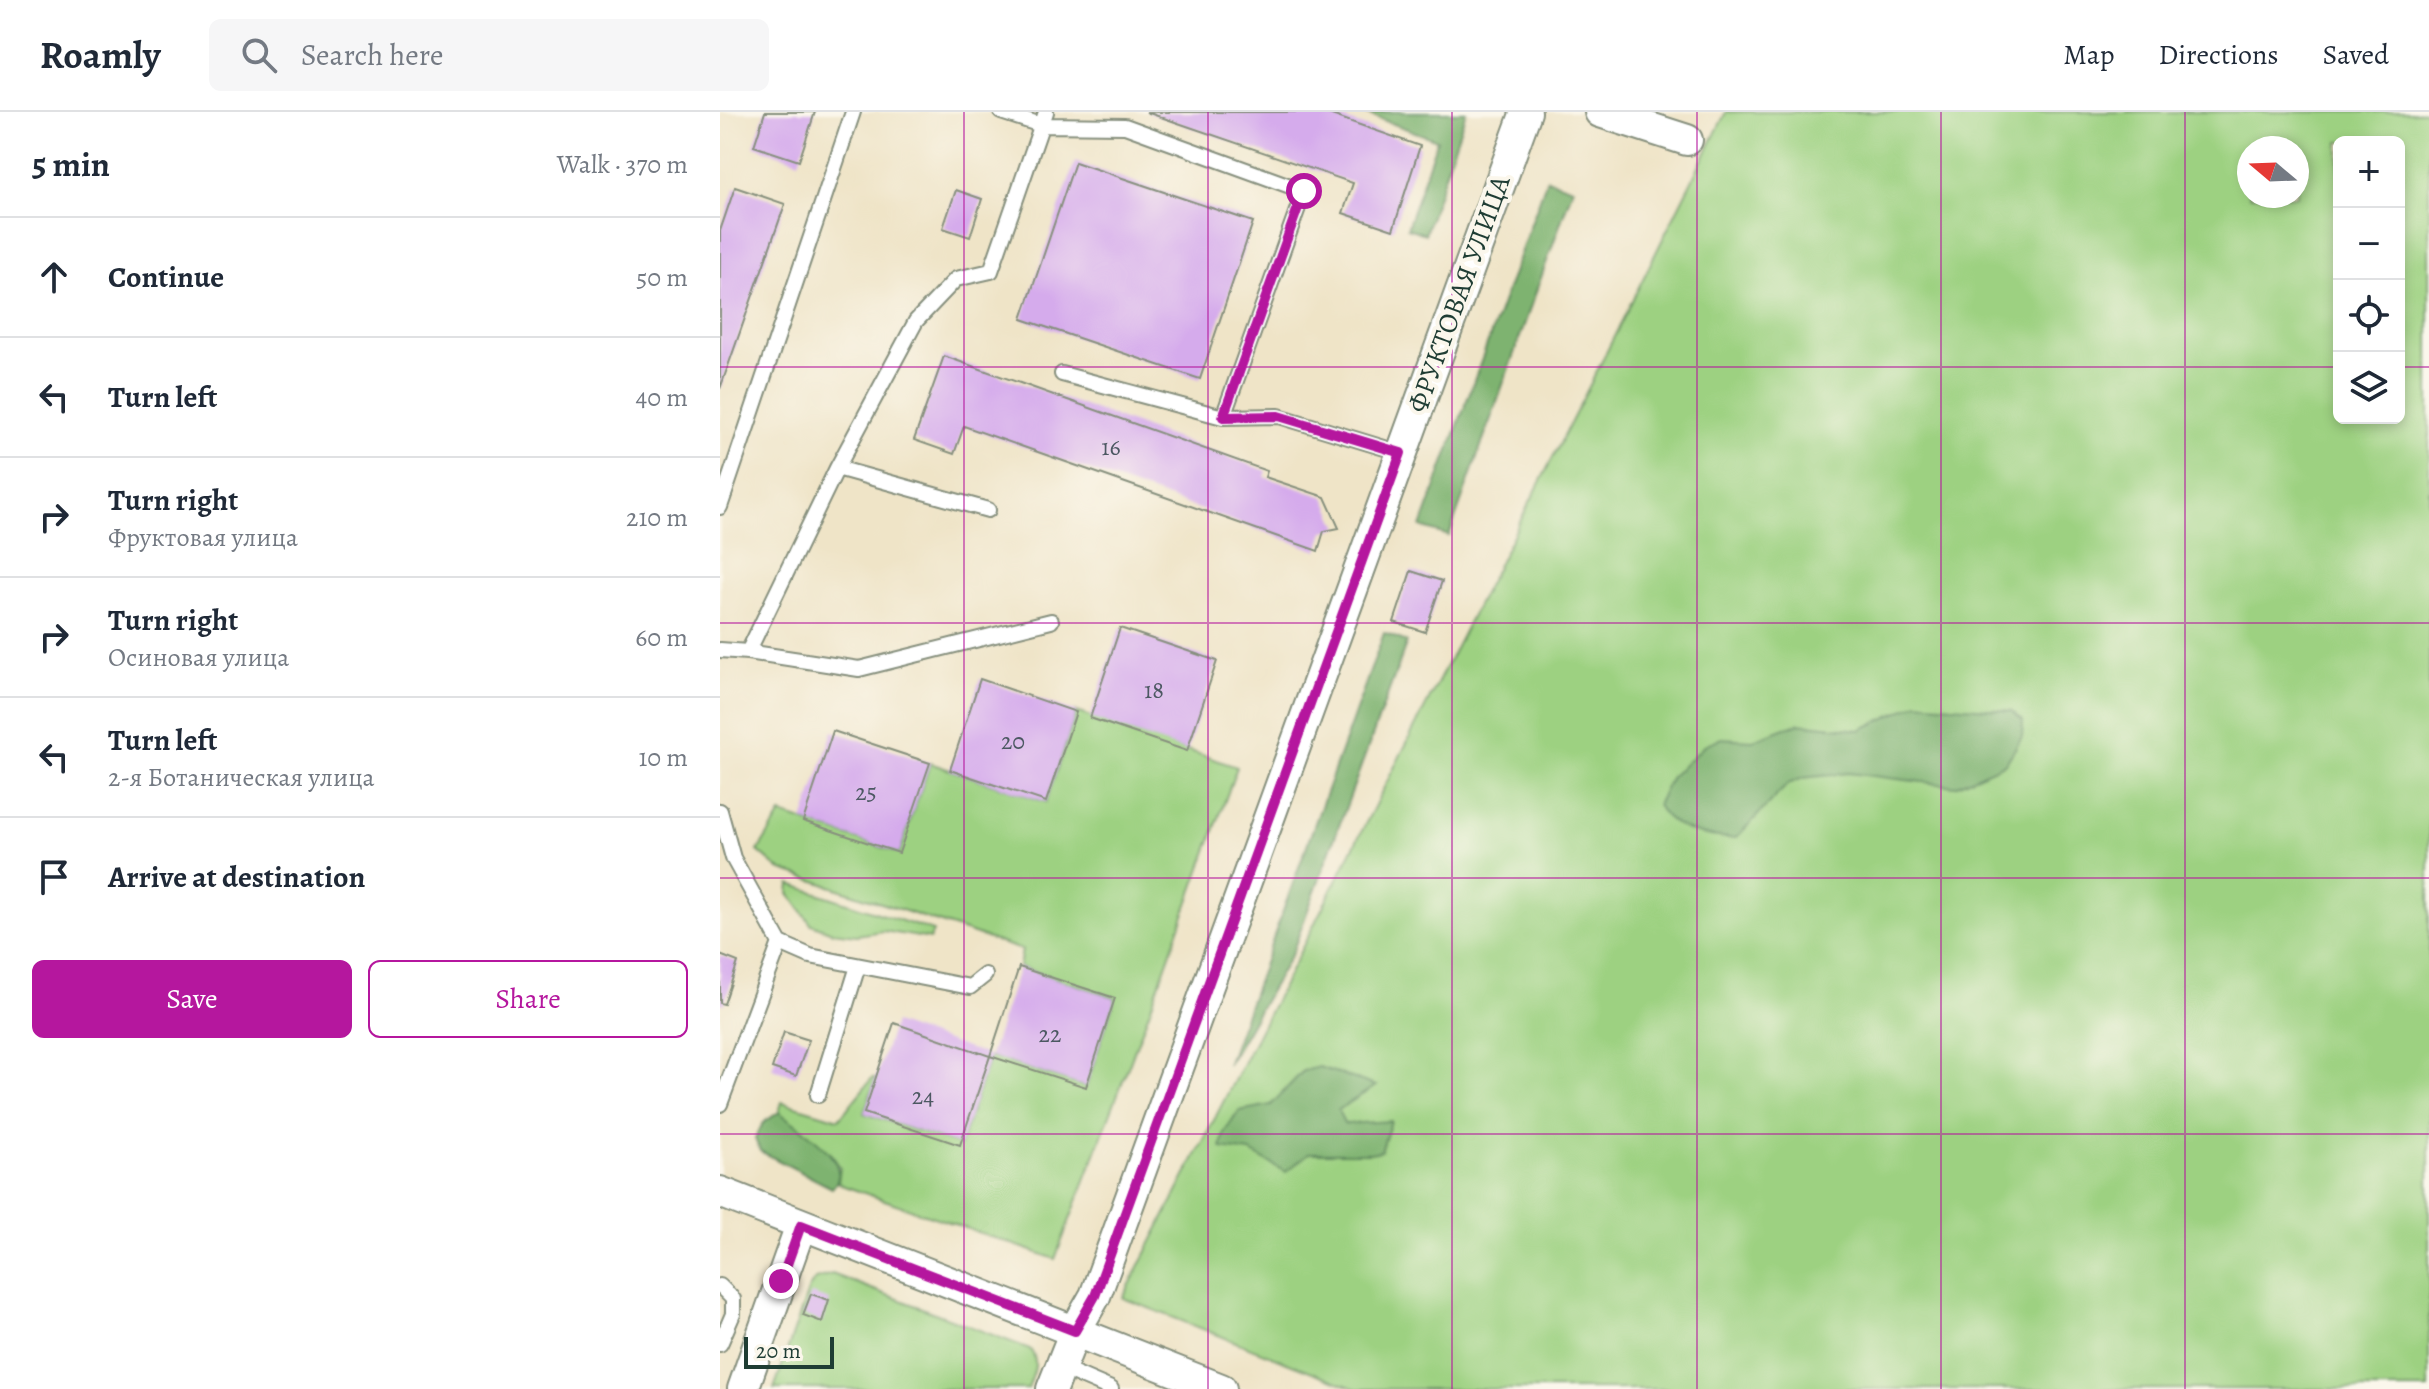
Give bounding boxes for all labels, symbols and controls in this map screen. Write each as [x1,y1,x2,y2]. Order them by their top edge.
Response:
search box [209,19,769,91]
text: Roamly [40,29,161,81]
icon: search [237,33,281,77]
text: Search here [301,35,443,75]
text: Map [2063,36,2114,74]
text: Directions [2158,36,2279,74]
text: Saved [2323,36,2389,74]
north arrow [2237,136,2309,208]
map controls [2333,136,2405,424]
button: + [2333,136,2405,208]
text: 5 min [32,141,110,188]
text: Walk · 370 m [557,147,688,182]
street label: ФРУКТОВАЯ УЛИЦА [1398,169,1520,418]
route start [1286,173,1322,209]
button: − [2333,208,2405,280]
icon: ahead [32,255,76,299]
text: Continue [108,257,224,297]
text: 50 m [636,260,688,295]
button: locate [2333,280,2405,352]
button: layers [2333,352,2405,424]
icon: left [32,375,76,419]
text: Turn left [108,377,217,417]
text: 40 m [636,380,688,415]
house number: 16 [1101,431,1121,463]
text: Turn right [108,480,238,520]
icon: right [32,495,76,539]
text: 210 m [626,500,688,535]
text: Фруктовая улица [108,520,298,555]
text: Turn right [108,600,238,640]
icon: right [32,615,76,659]
text: 60 m [635,620,688,655]
text: Осиновая улица [108,640,289,675]
house number: 18 [1144,674,1164,706]
text: Turn left [108,720,217,760]
house number: 20 [1001,725,1025,757]
icon: left [32,735,76,779]
text: 10 m [638,740,688,775]
text: 2-я Ботаническая улица [108,760,375,795]
house number: 25 [855,776,877,808]
icon: arrive [32,855,76,899]
text: Arrive at destination [108,857,365,897]
button: Save [32,960,352,1038]
button: Share [368,960,688,1038]
house number: 22 [1039,1018,1061,1050]
house number: 24 [912,1080,934,1112]
route end [763,1263,799,1299]
scale bar [744,1333,834,1369]
text: 20 m [756,1336,801,1366]

